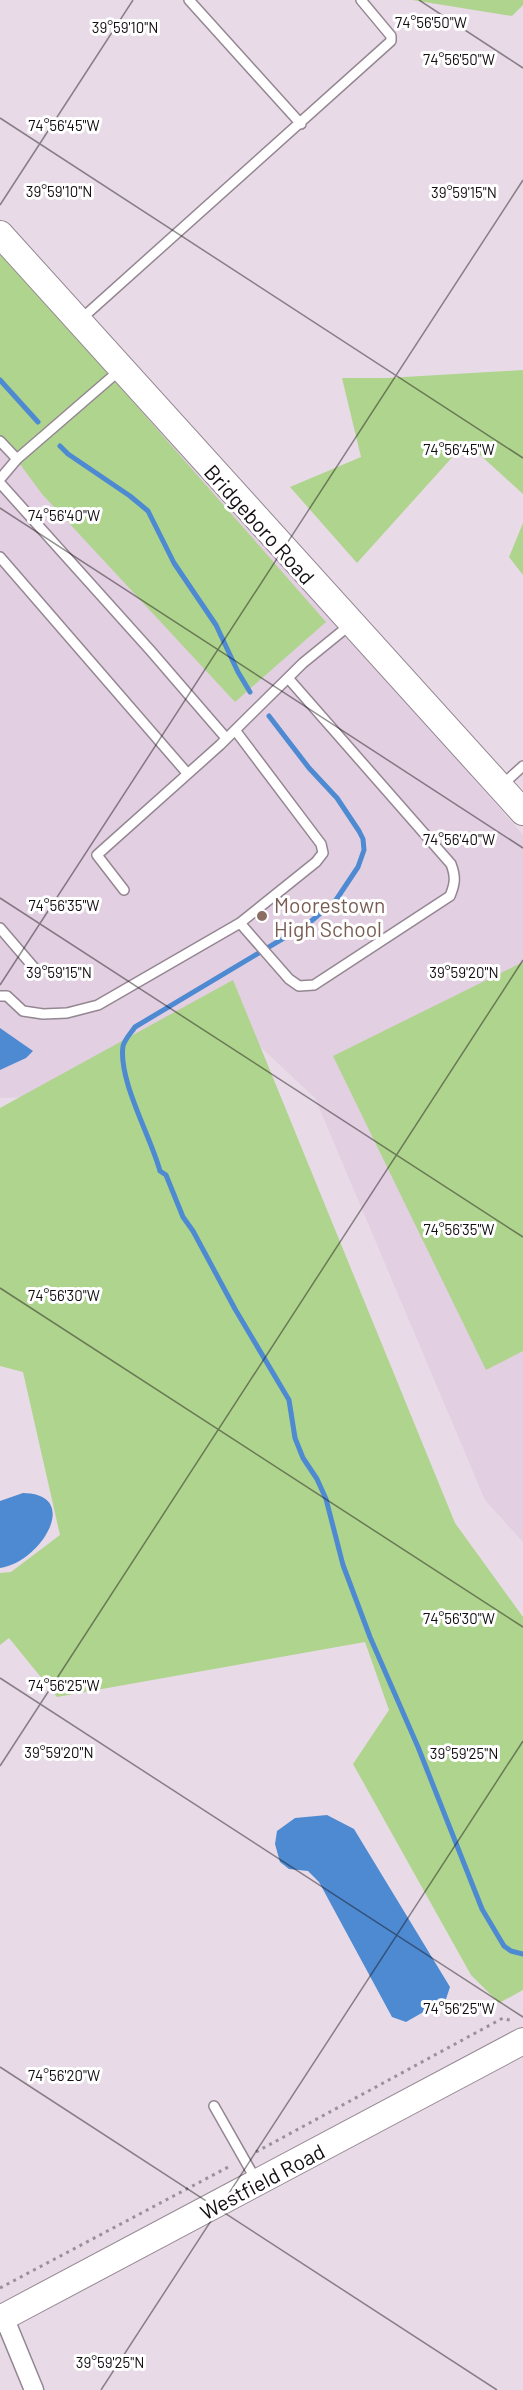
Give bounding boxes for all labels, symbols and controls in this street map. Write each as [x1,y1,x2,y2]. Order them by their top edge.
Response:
text: 74°56'50"W [395,13,467,31]
text: 39°59'10"N [92,18,158,36]
text: 74°56'50"W [423,50,495,68]
text: 74°56'45"W [28,116,100,134]
text: 39°59'10"N [26,182,92,200]
text: 39°59'15"N [431,183,497,201]
text: 74°56'45"W [423,440,495,458]
street label: Bridgeboro Road [200,459,320,589]
text: 74°56'40"W [28,506,100,524]
text: 74°56'40"W [423,830,495,848]
place label: Moorestown High School [274,892,385,941]
text: 74°56'35"W [28,896,100,914]
marker: Moorestown High School [255,909,269,923]
text: 39°59'15"N [26,963,92,981]
text: 39°59'20"N [429,963,499,981]
text: 74°56'35"W [423,1220,495,1238]
text: 74°56'30"W [28,1286,100,1304]
text: 74°56'30"W [423,1609,495,1627]
text: 74°56'25"W [28,1676,100,1694]
text: 39°59'20"N [24,1743,94,1761]
text: 39°59'25"N [430,1744,498,1762]
text: 74°56'25"W [423,1999,495,2017]
text: 74°56'20"W [28,2066,100,2084]
street label: Westfield Road [196,2138,328,2224]
text: 39°59'25"N [76,2353,144,2371]

